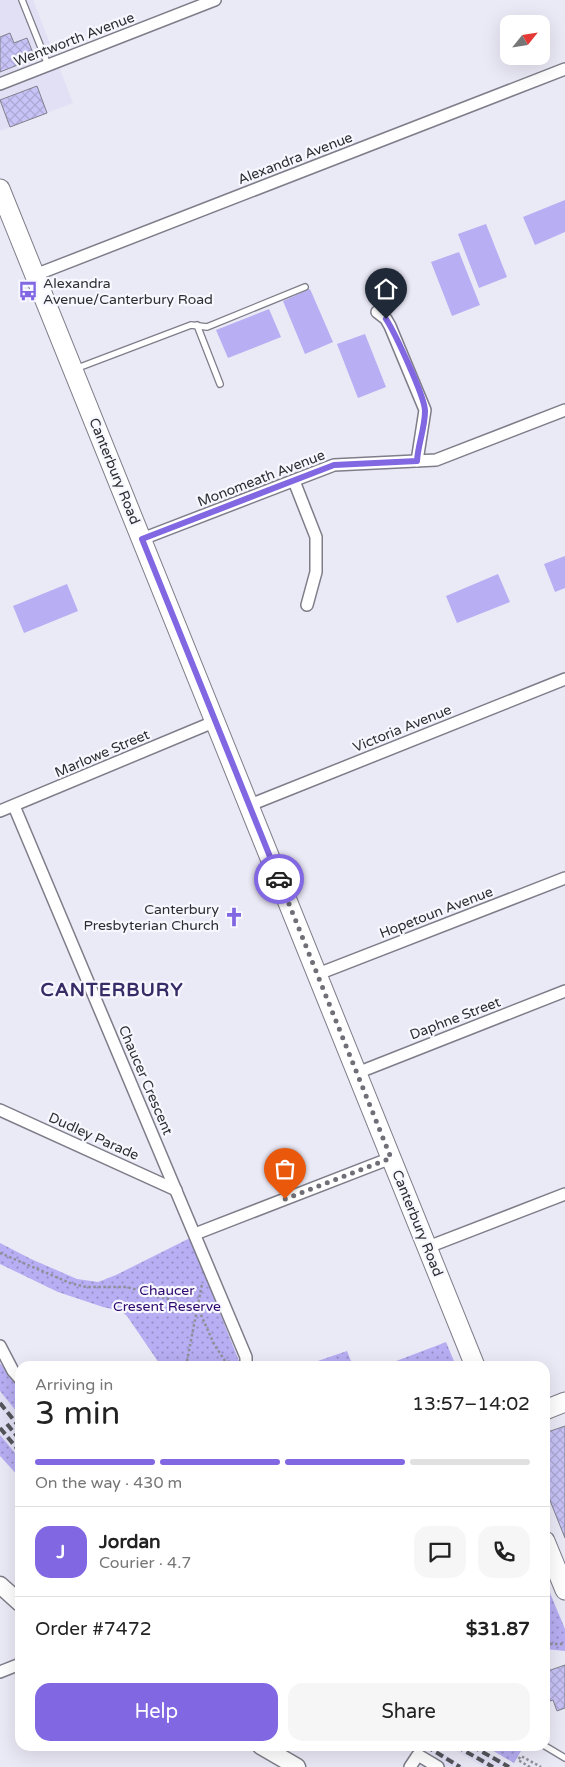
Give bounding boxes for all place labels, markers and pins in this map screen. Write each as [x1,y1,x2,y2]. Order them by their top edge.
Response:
pin [365,268,407,319]
place label: Alexandra Avenue/Canterbury Road [43,275,213,308]
bus stop icon: Alexandra Avenue/Canterbury Road [17,280,39,302]
place label: Canterbury Presbyterian Church [83,901,219,934]
church icon: Canterbury Presbyterian Church [223,906,245,928]
pin [264,1148,306,1199]

